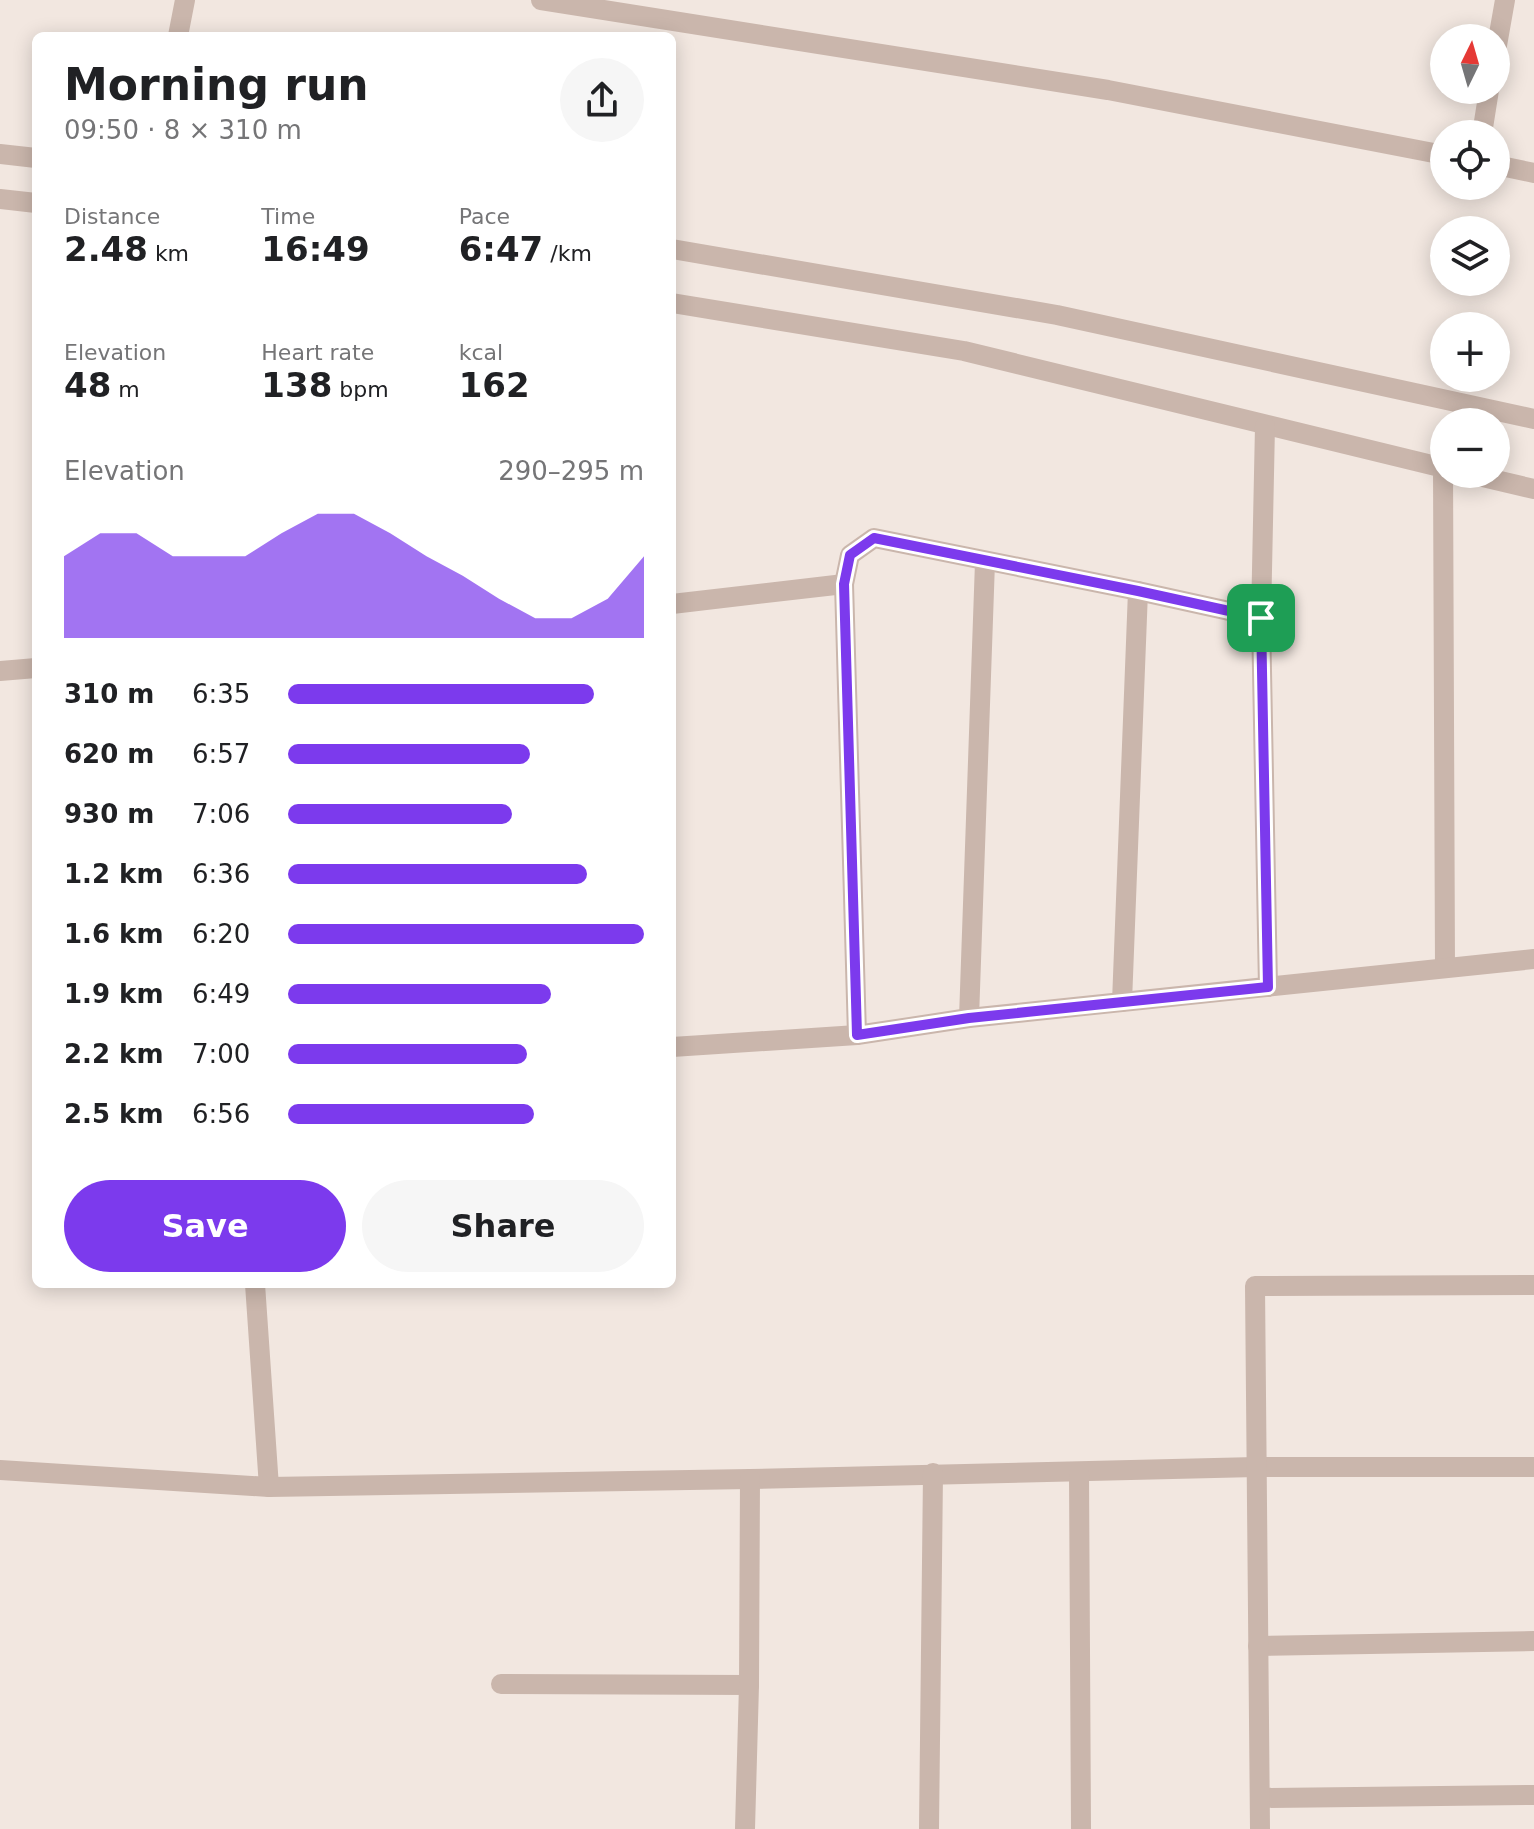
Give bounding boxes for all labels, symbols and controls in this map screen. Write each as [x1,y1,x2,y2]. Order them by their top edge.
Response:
north arrow [1430,24,1510,104]
map controls [1430,24,1510,488]
button: share [560,58,644,142]
text: Morning run [64,59,369,110]
text: 09:50 · 8 × 310 m [64,115,302,145]
button: locate [1430,120,1510,200]
text: Distance [64,204,160,229]
text: Time [261,204,315,229]
text: Pace [459,204,510,229]
button: layers [1430,216,1510,296]
text: 2.48 [64,229,148,269]
text: 16:49 [261,229,370,269]
text: 6:47 [459,229,543,269]
text: km [148,241,189,266]
text: /km [543,241,592,266]
button: + [1430,312,1510,392]
text: Elevation [64,340,166,365]
text: Heart rate [261,340,374,365]
text: kcal [459,340,503,365]
text: 48 [64,365,111,405]
text: 138 [261,365,332,405]
text: 162 [459,365,530,405]
text: m [111,377,140,402]
text: bpm [332,377,389,402]
button: − [1430,408,1510,488]
text: Elevation [64,456,185,486]
text: 290–295 m [498,456,644,486]
pin [1227,584,1295,652]
icon: arrive [1239,596,1283,640]
text: 310 m [64,679,154,709]
text: 6:35 [192,679,250,709]
text: 620 m [64,739,154,769]
text: 6:57 [192,739,250,769]
text: 930 m [64,799,154,829]
text: 7:06 [192,799,250,829]
text: 1.2 km [64,859,164,889]
text: 6:36 [192,859,250,889]
text: 1.6 km [64,919,164,949]
text: 6:20 [192,919,250,949]
text: 1.9 km [64,979,164,1009]
text: 6:49 [192,979,250,1009]
text: 2.2 km [64,1039,164,1069]
text: 7:00 [192,1039,250,1069]
text: 2.5 km [64,1099,164,1129]
text: 6:56 [192,1099,250,1129]
button: Save [64,1180,346,1272]
button: Share [362,1180,644,1272]

